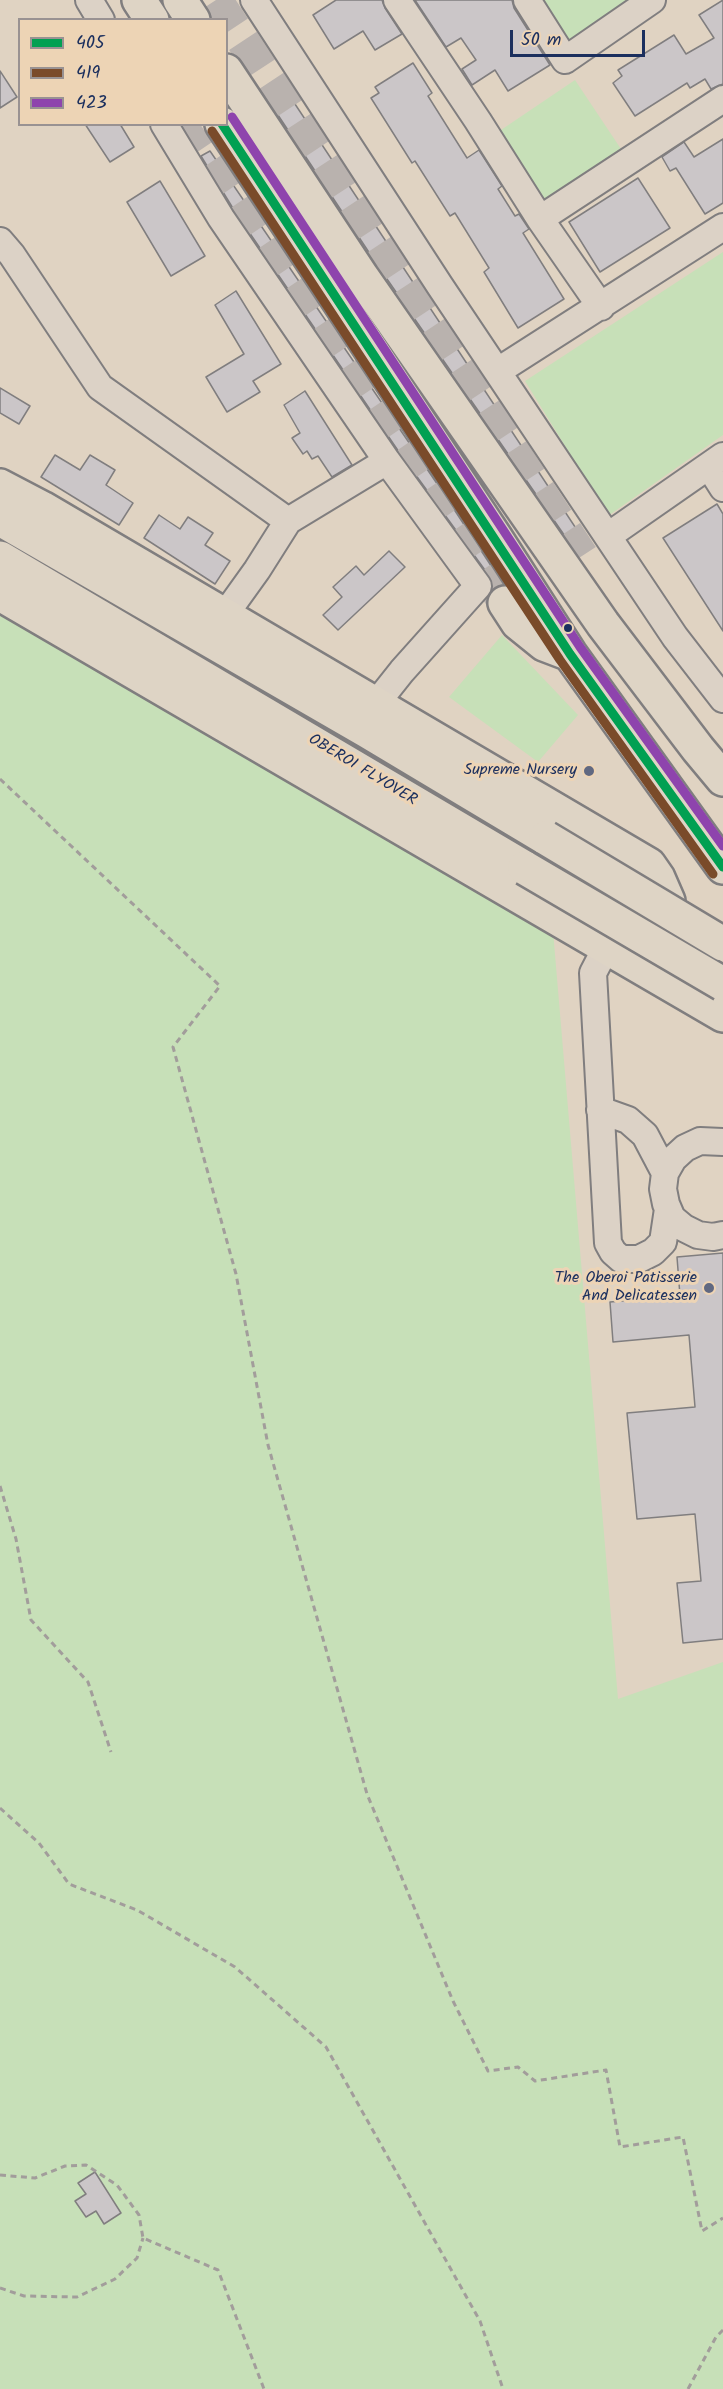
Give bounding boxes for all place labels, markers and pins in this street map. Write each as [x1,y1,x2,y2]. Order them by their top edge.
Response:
unlabelled marker [562,622,574,634]
place label: Supreme Nursery [464,761,577,781]
marker: Supreme Nursery [582,764,596,778]
place label: The Oberoi Patisserie And Delicatessen [555,1269,697,1307]
marker: The Oberoi Patisserie And Delicatessen [702,1281,716,1295]

